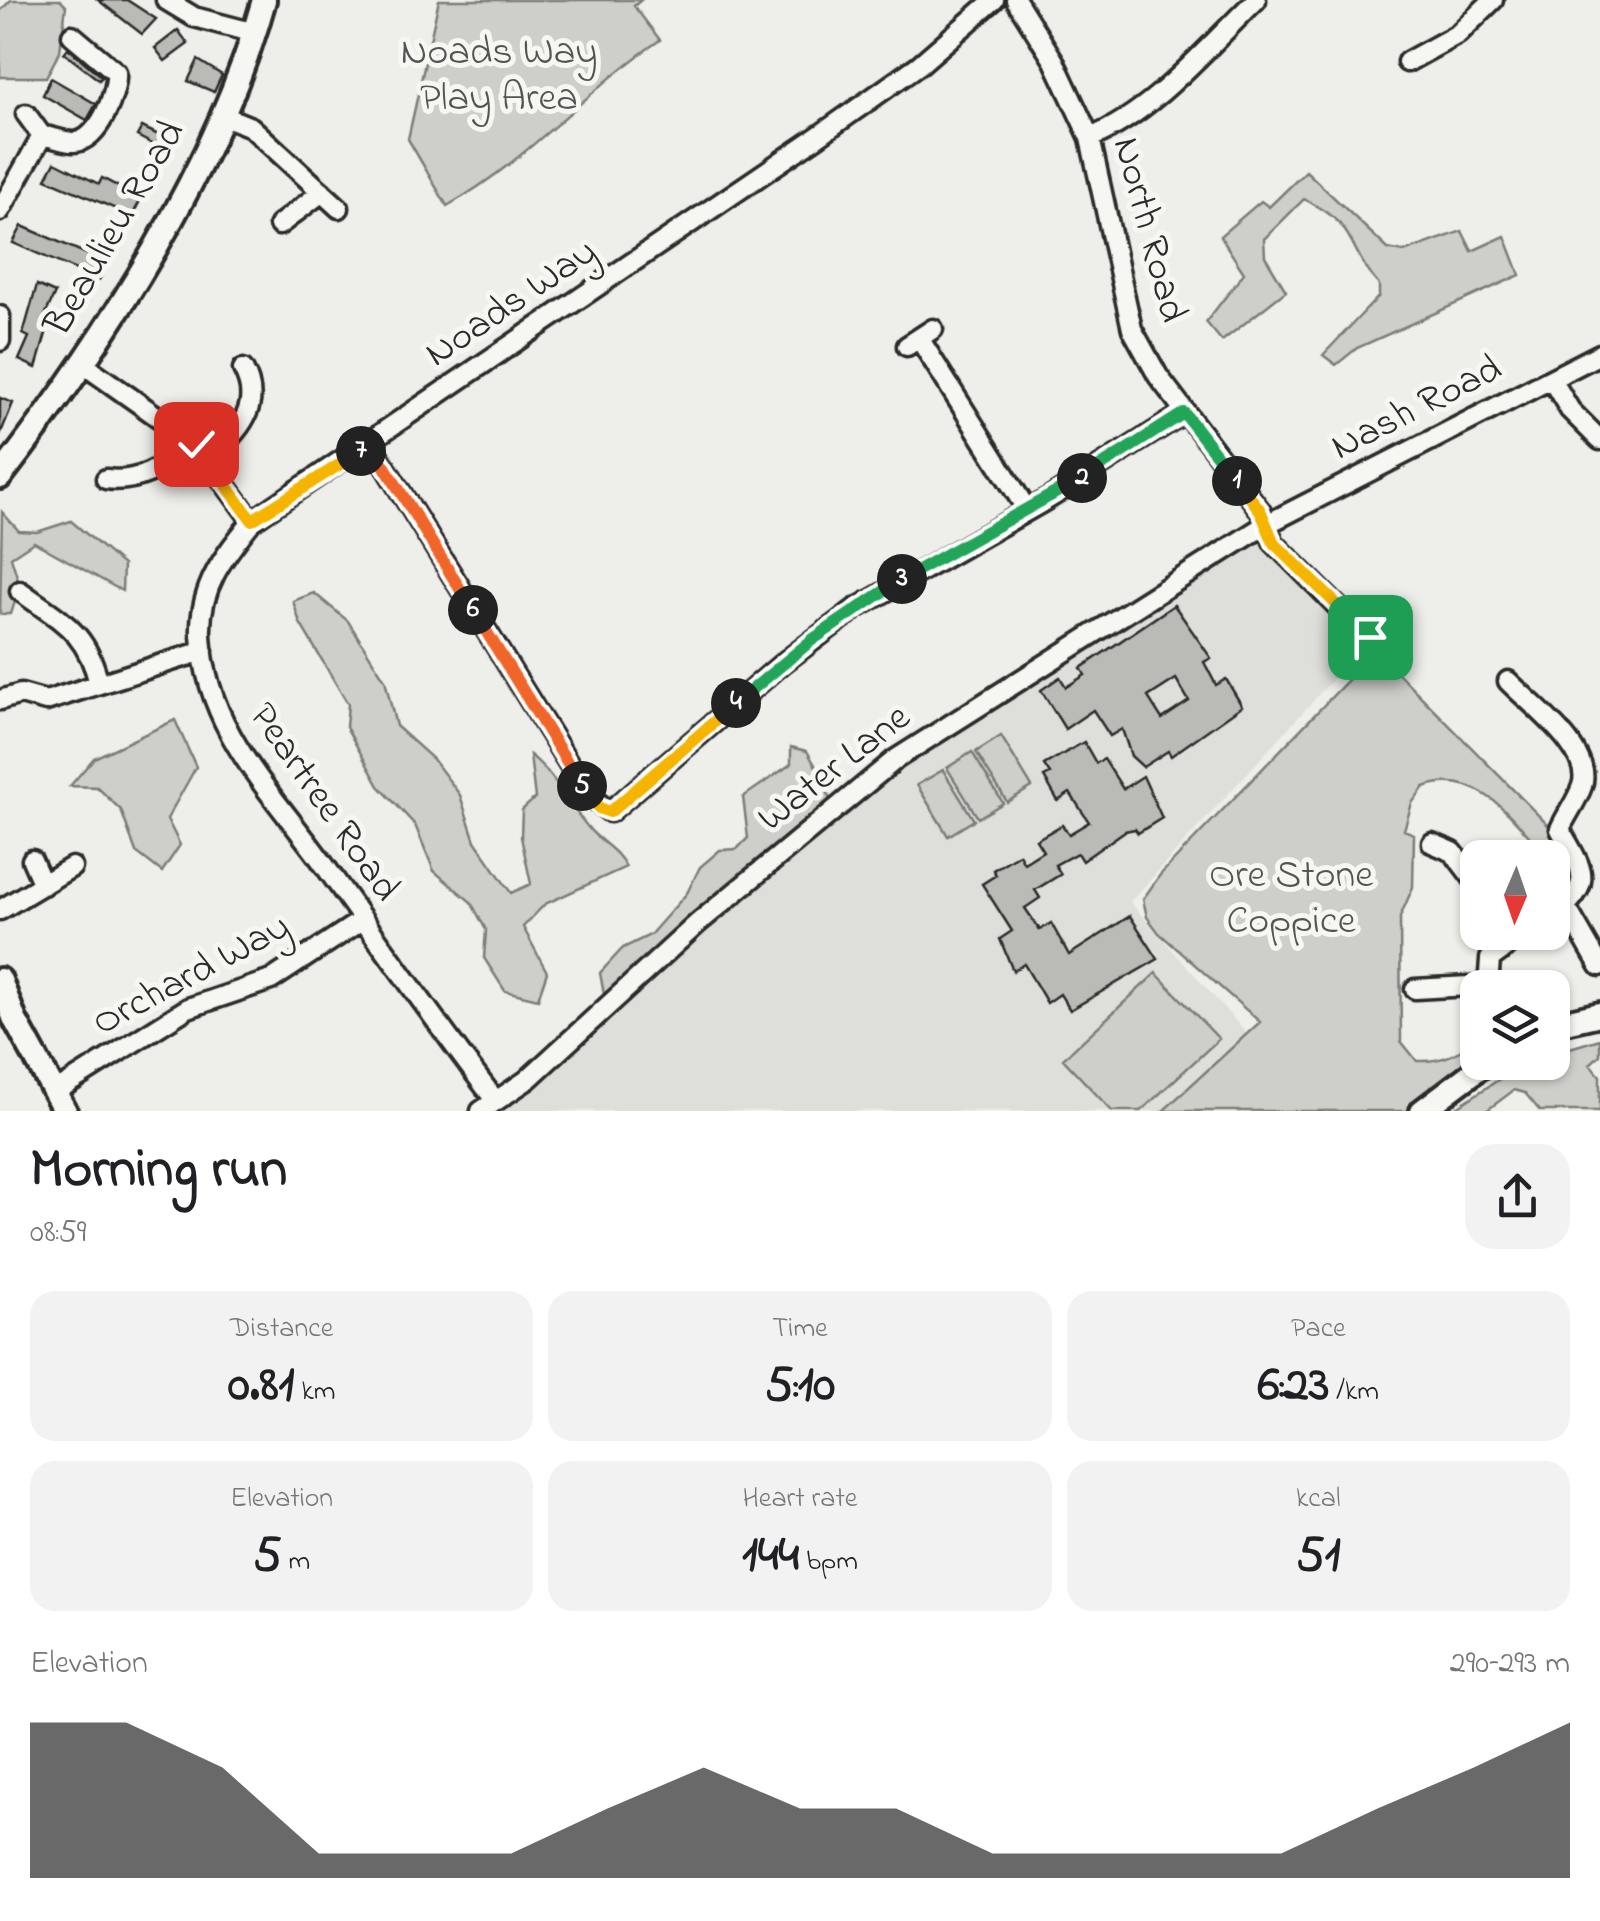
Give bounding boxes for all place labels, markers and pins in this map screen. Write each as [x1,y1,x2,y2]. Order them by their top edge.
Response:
pin [154,402,239,487]
pin: 7 [336,426,386,476]
pin: 2 [1057,453,1107,503]
pin: 1 [1212,456,1262,506]
pin: 3 [877,554,927,604]
pin: 6 [448,585,498,635]
pin [1328,595,1413,680]
pin: 4 [711,678,761,728]
pin: 5 [557,761,607,811]

